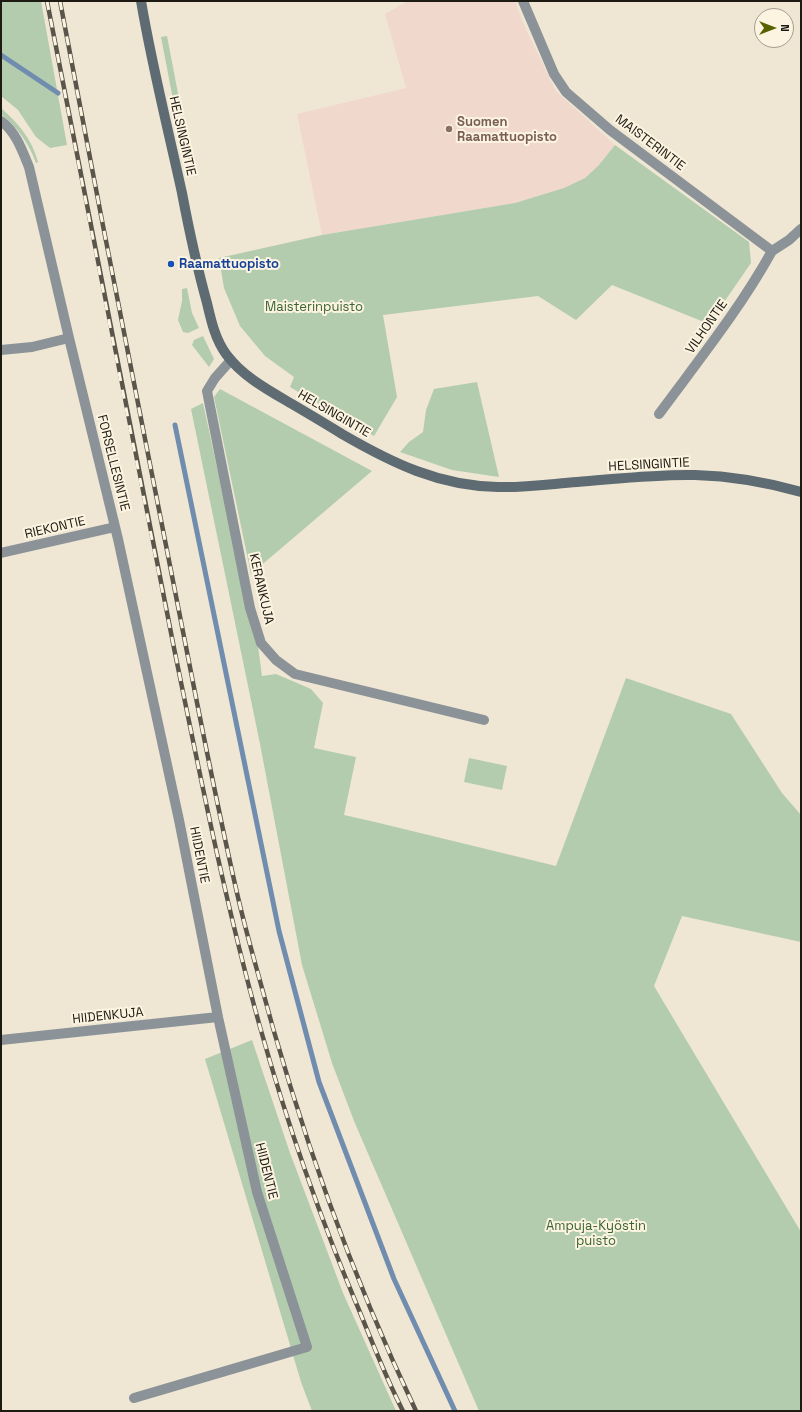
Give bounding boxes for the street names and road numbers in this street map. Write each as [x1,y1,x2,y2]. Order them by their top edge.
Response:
street label: HELSINGINTIE [165,95,199,177]
street label: MAISTERINTIE [612,112,688,174]
street label: VILHONTIE [683,297,731,357]
street label: HELSINGINTIE [295,387,373,441]
street label: FORSELLESINTIE [94,413,132,513]
street label: HELSINGINTIE [608,455,690,475]
street label: RIEKONTIE [23,513,87,543]
street label: KERANKUJA [245,552,277,626]
street label: HIIDENTIE [186,825,212,885]
street label: HIIDENKUJA [72,1005,144,1027]
street label: HIIDENTIE [251,1141,281,1201]

